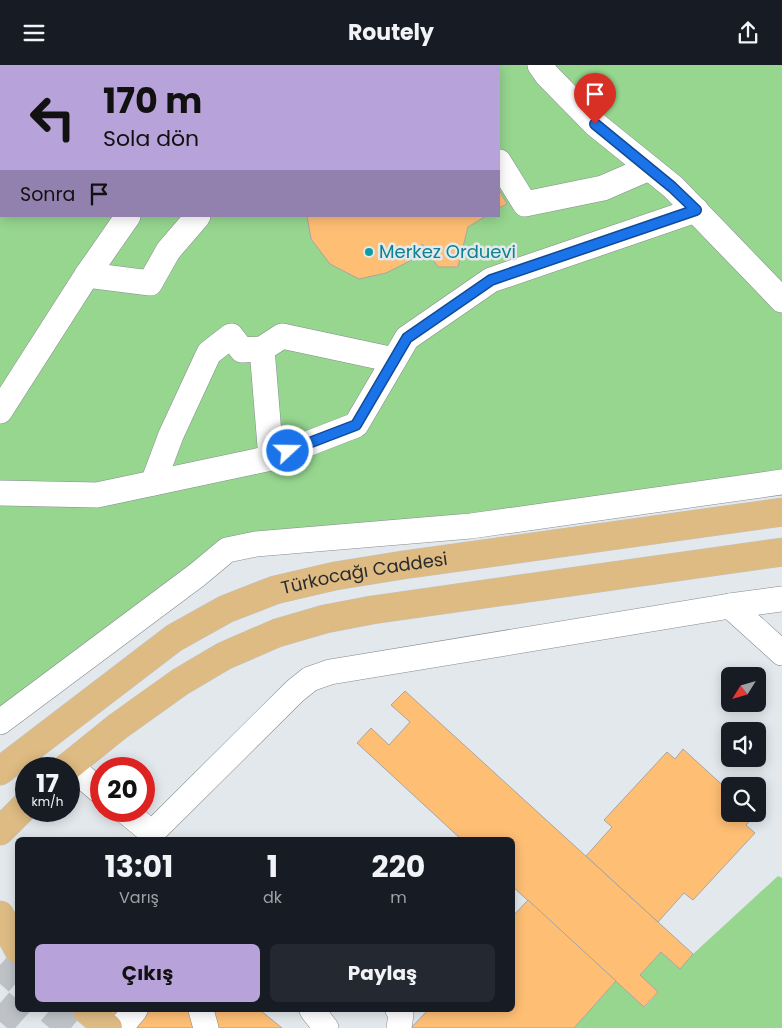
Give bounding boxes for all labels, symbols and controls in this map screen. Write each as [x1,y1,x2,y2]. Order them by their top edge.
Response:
text: Routely [348,17,434,48]
icon: menu [20,19,48,47]
icon: share [734,19,762,47]
pin [574,73,616,124]
text: 170 m [103,76,202,125]
icon: arrive [581,80,609,108]
icon: left [20,85,85,150]
text: Sola dön [103,123,199,154]
icon: arrive [85,180,113,208]
text: Sonra [20,181,75,208]
place label: Merkez Orduevi [379,239,516,264]
marker: Merkez Orduevi [363,246,375,258]
position arrow [261,424,313,476]
street label: Türkocağı Caddesi [278,546,449,600]
north arrow [721,667,766,713]
map controls [721,667,766,822]
button: sound [721,722,766,767]
speed limit sign: 20 [90,757,155,822]
text: 17 [36,766,59,801]
button: search [721,777,766,822]
text: km/h [32,793,63,810]
text: 13:01 [105,845,173,888]
text: 1 [267,845,278,888]
text: 220 [372,845,425,888]
text: Varış [119,886,159,909]
text: dk [263,886,282,909]
text: m [390,886,407,909]
button: Çıkış [35,944,260,1002]
button: Paylaş [270,944,495,1002]

